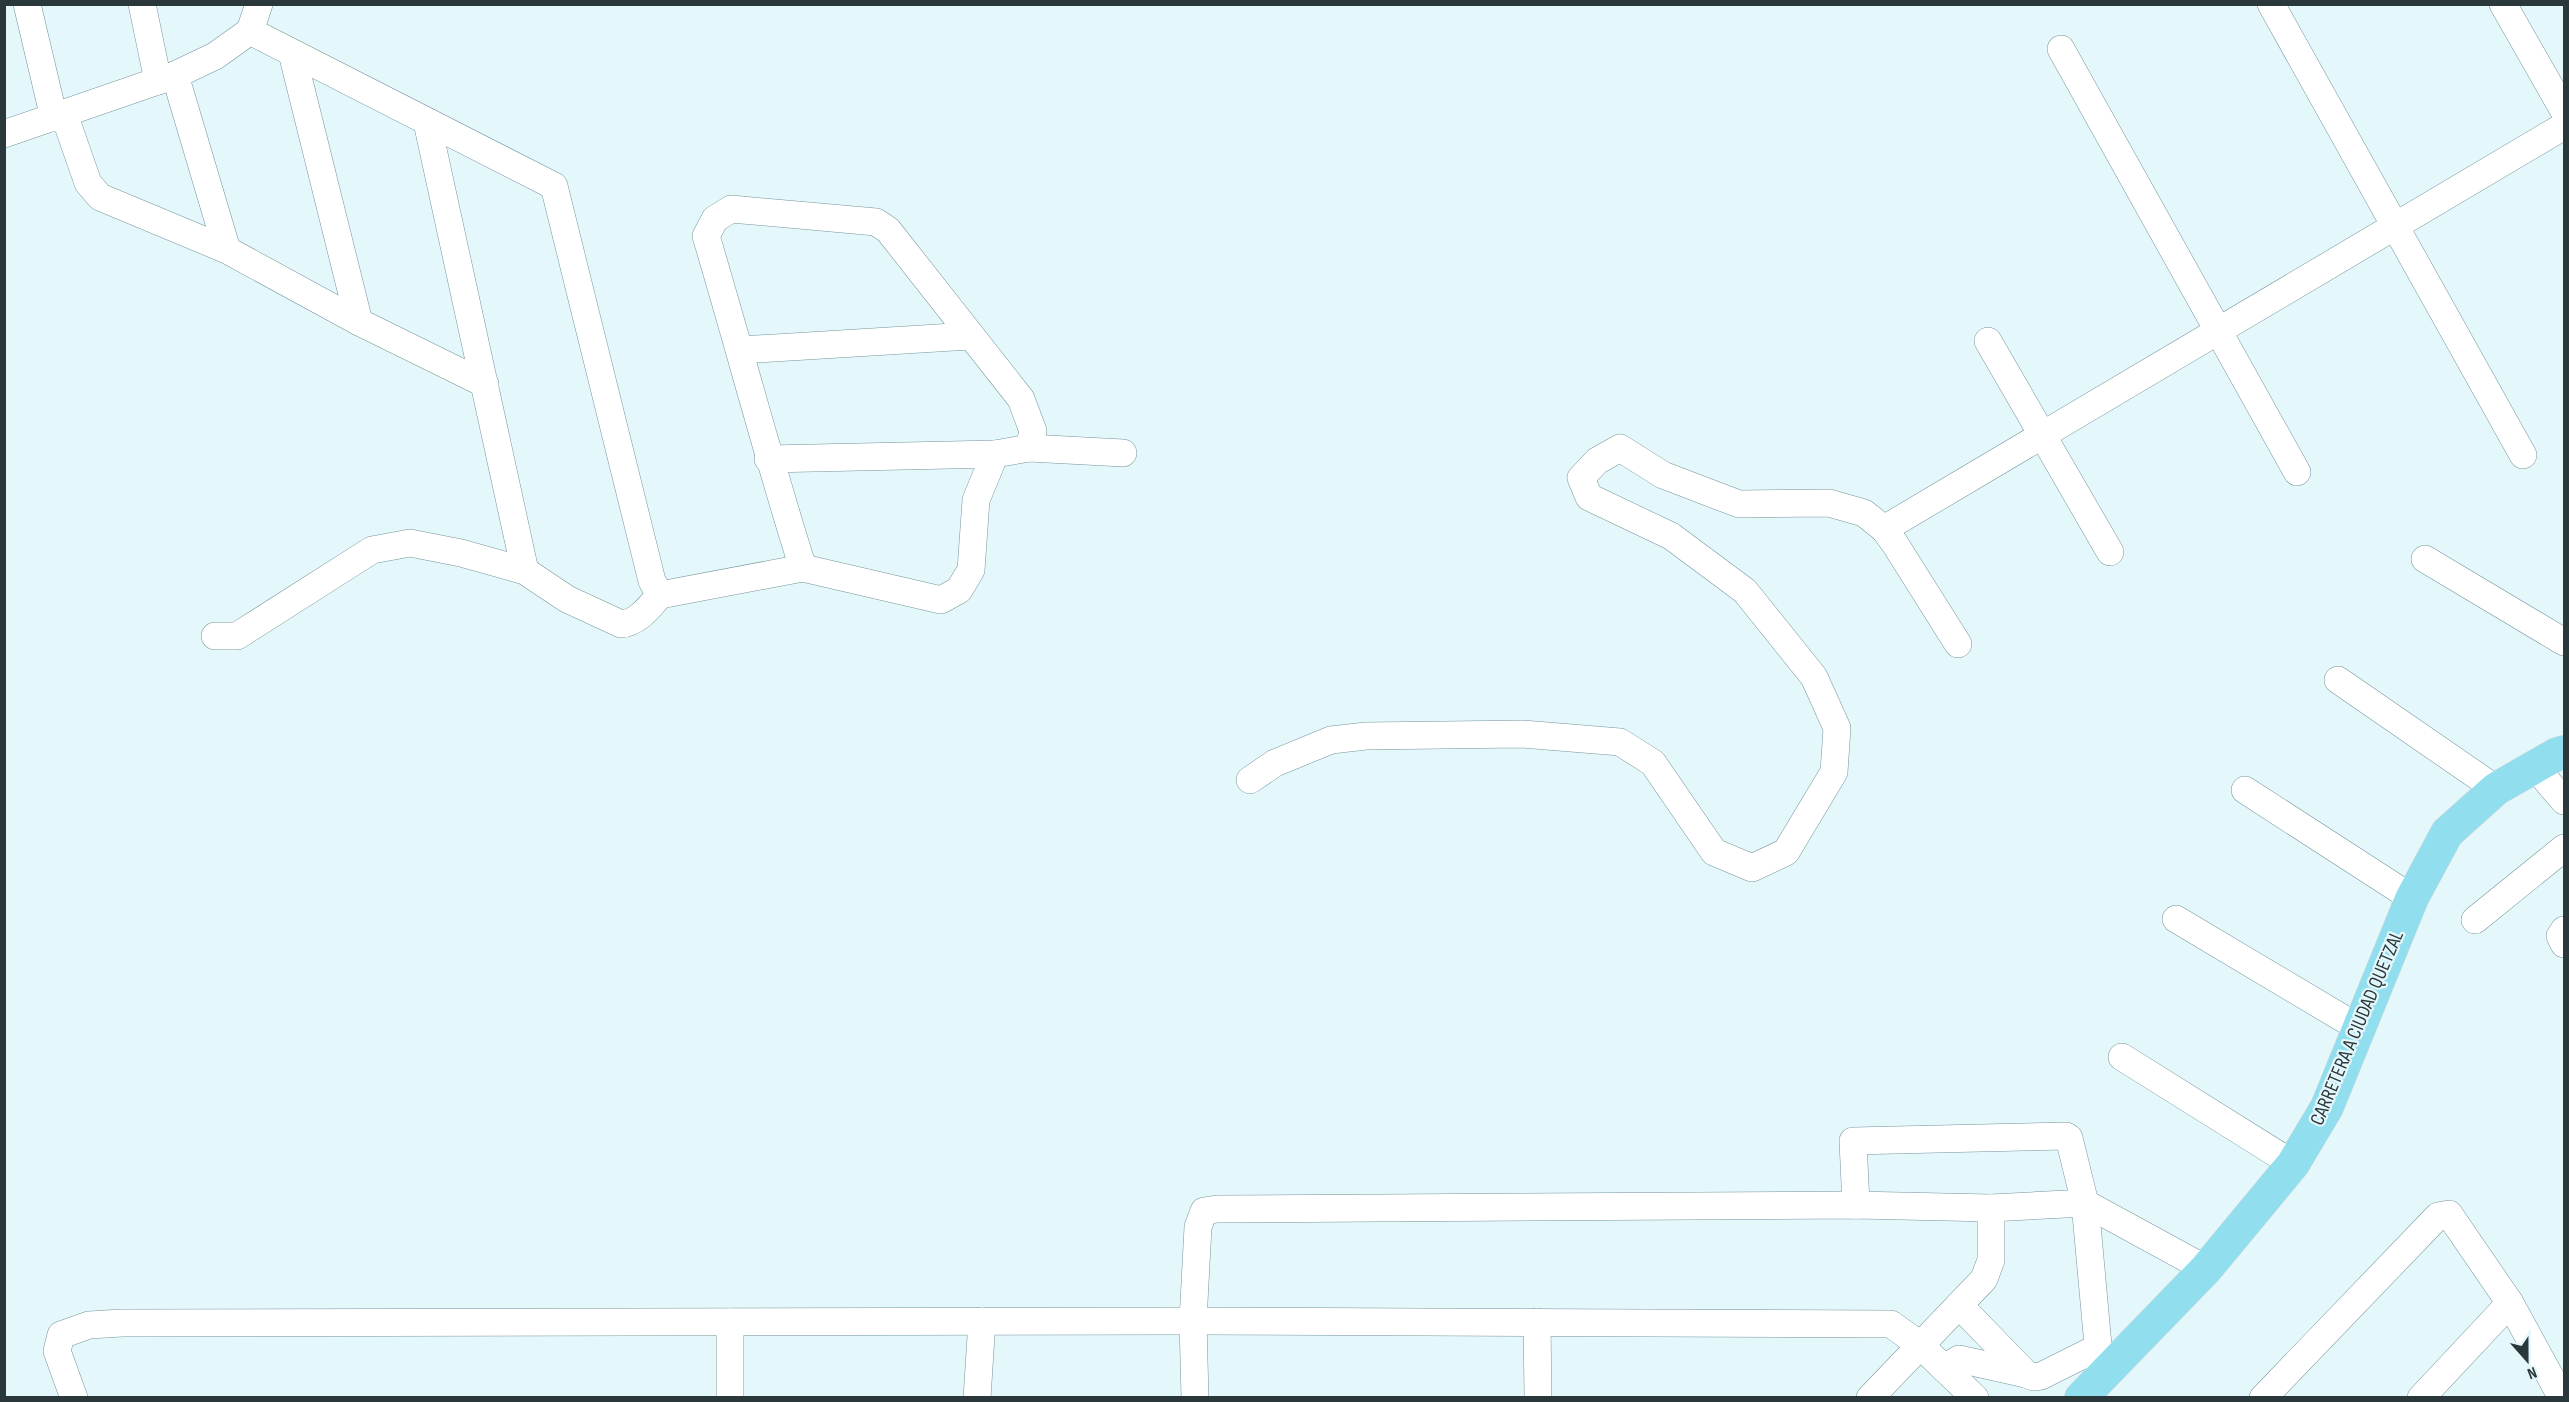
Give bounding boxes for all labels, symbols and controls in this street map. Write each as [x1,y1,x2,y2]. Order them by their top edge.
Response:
street label: CARRETERA A CIUDAD QUETZAL [2305,927,2409,1129]
north arrow [2497,1330,2557,1390]
text: N [2524,1362,2539,1383]

